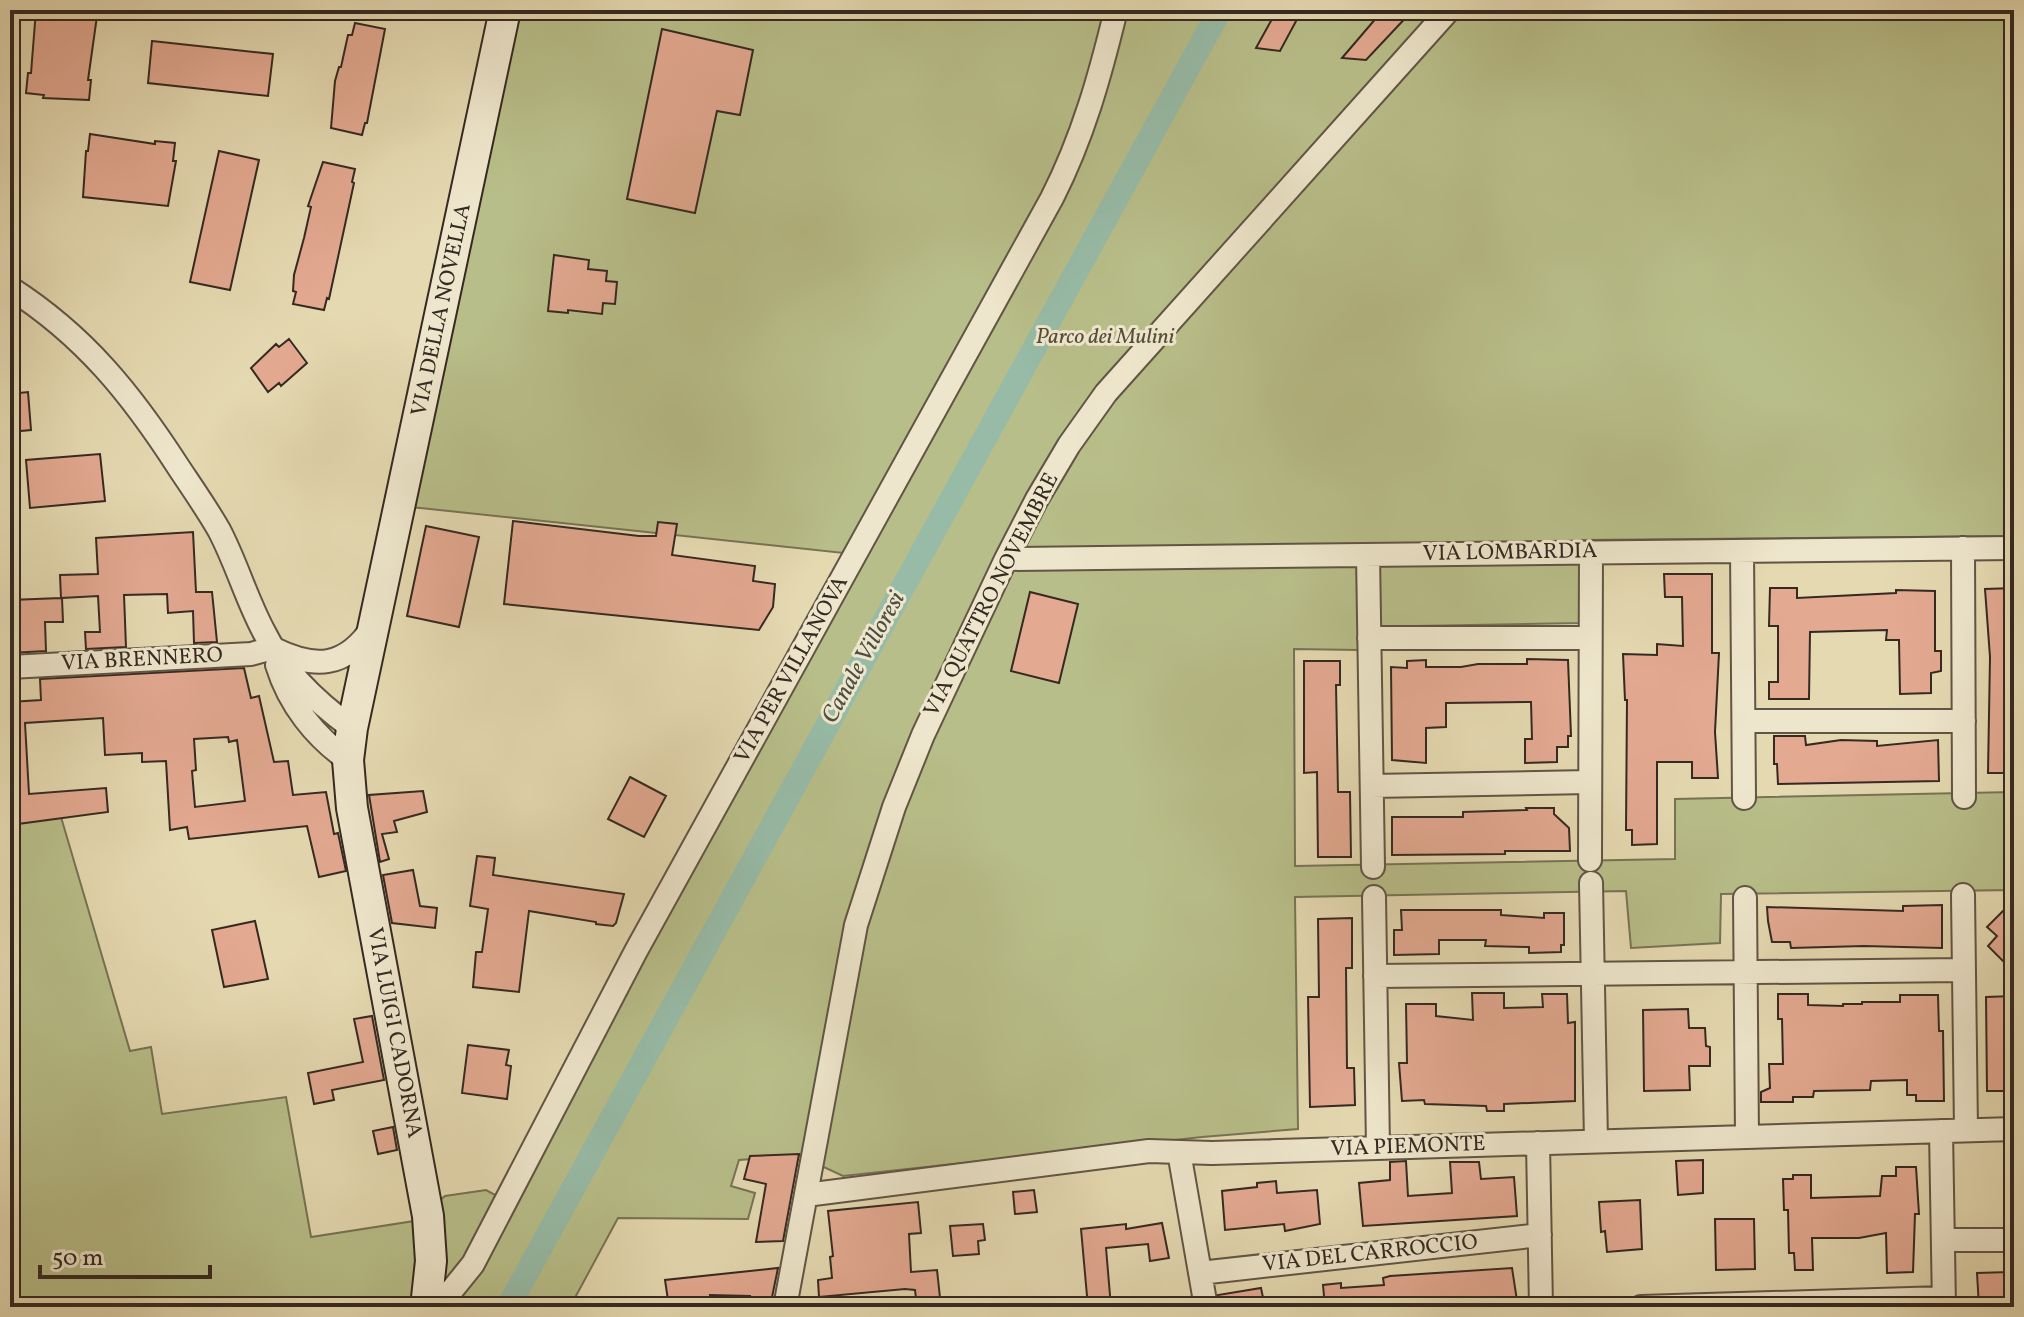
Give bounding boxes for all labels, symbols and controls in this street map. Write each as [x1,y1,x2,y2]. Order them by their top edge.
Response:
street label: VIA DELLA NOVELLA [404,201,480,419]
park label: Parco dei Mulini [1036,322,1175,353]
street label: VIA QUATTRO NOVEMBRE [917,468,1067,722]
street label: VIA LOMBARDIA [1422,536,1598,570]
street label: VIA PER VILLANOVA [727,571,857,769]
water label: Canale Villoresi [814,585,915,730]
street label: VIA BRENNERO [60,640,224,680]
street label: VIA LUIGI CADORNA [358,925,430,1141]
street label: VIA PIEMONTE [1330,1129,1486,1165]
street label: VIA DEL CARROCCIO [1261,1227,1479,1281]
scale bar [40,1229,210,1279]
text: 50 m [52,1242,104,1276]

